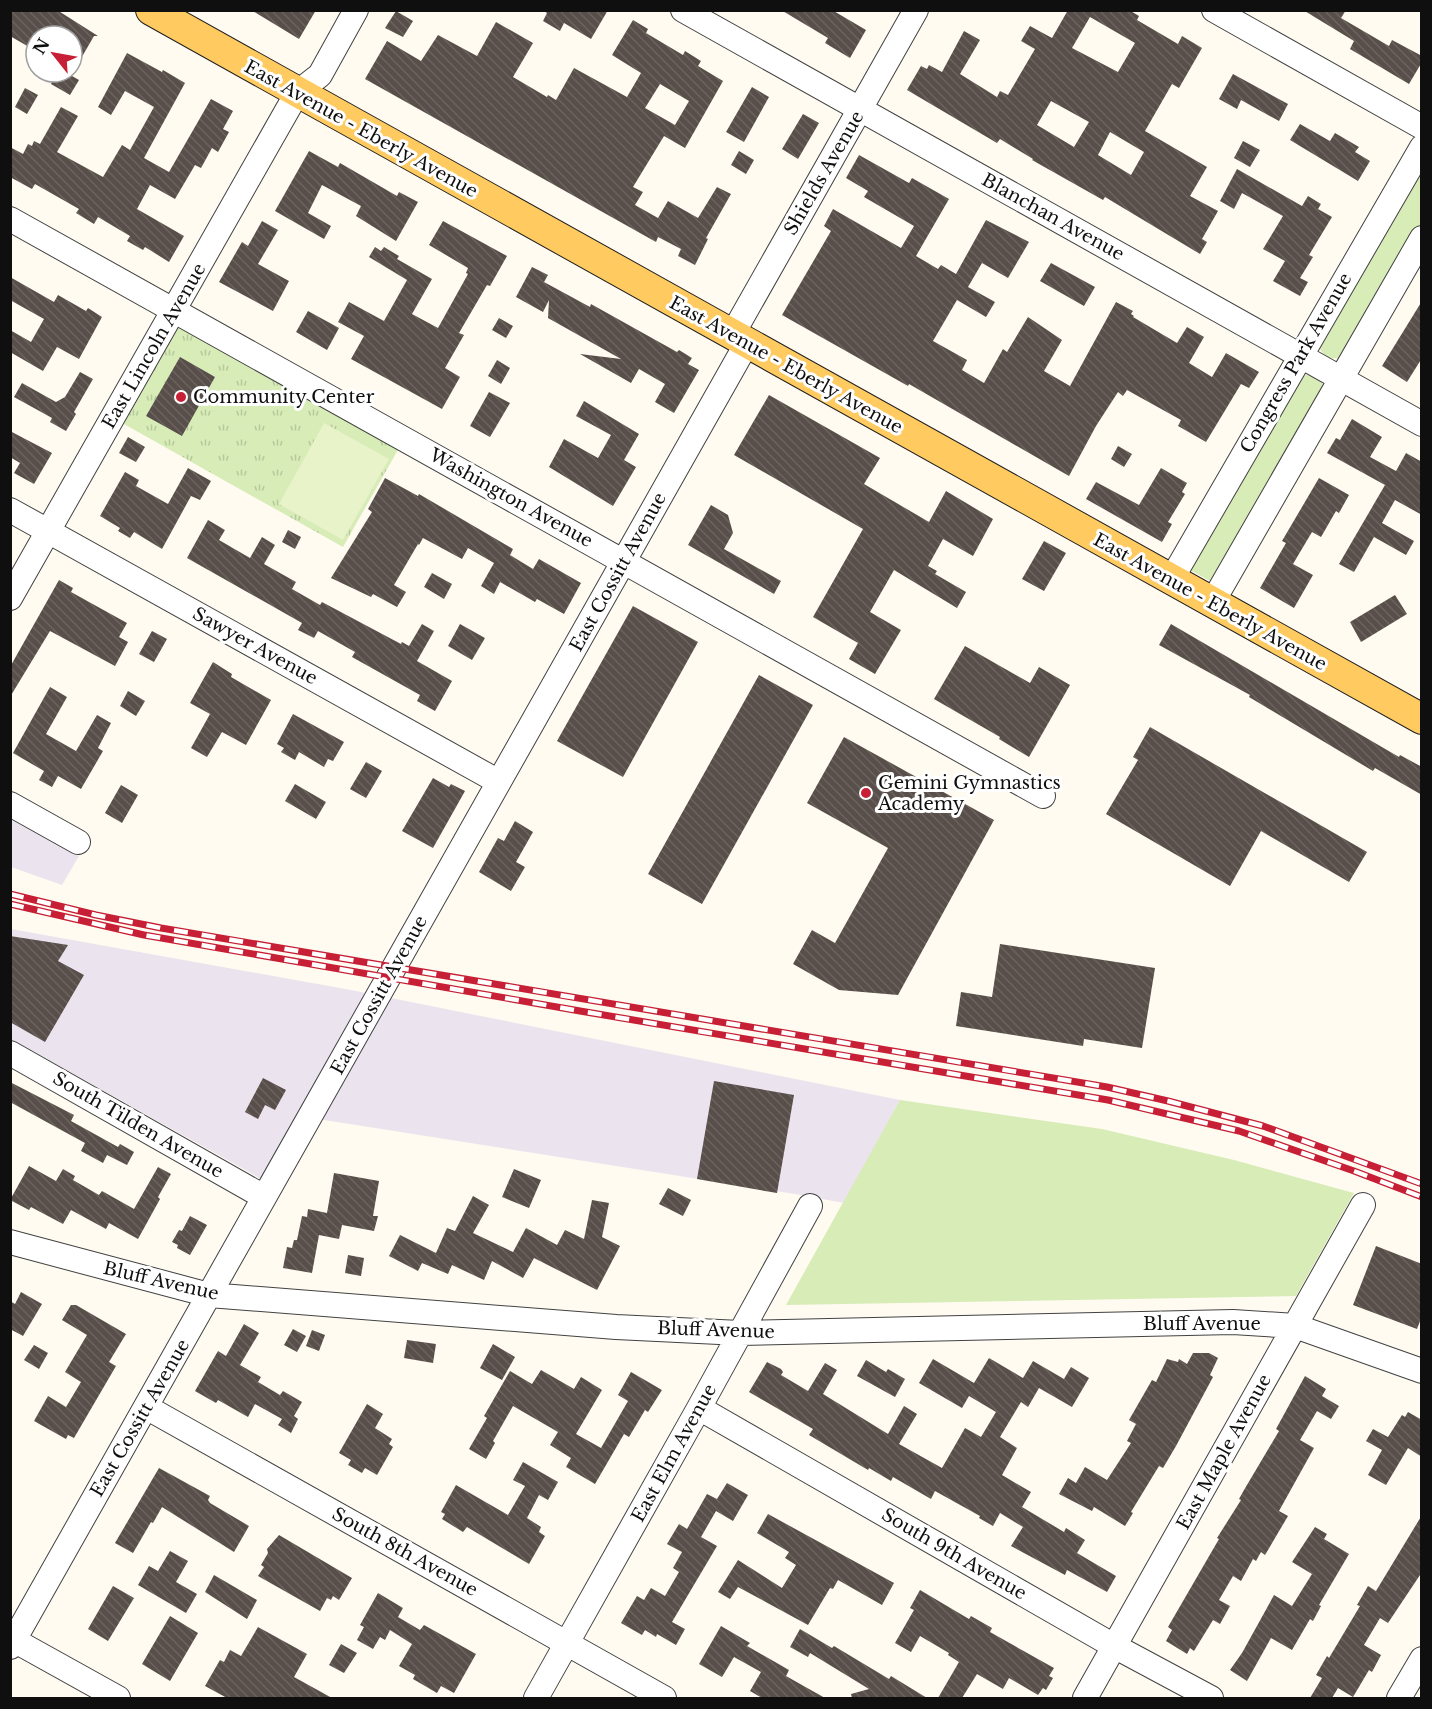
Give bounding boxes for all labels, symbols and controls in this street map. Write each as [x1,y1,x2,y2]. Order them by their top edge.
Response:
north arrow [24,24,84,84]
text: N [29,35,54,58]
street label: East Avenue - Eberly Avenue [241,56,481,202]
street label: Shields Avenue [780,107,868,239]
street label: Blanchan Avenue [978,169,1128,265]
street label: East Lincoln Avenue [98,259,210,433]
street label: Congress Park Avenue [1235,269,1357,457]
street label: East Avenue - Eberly Avenue [666,292,906,438]
place label: Community Center [193,386,375,408]
marker: Community Center [174,390,188,404]
street label: Washington Avenue [425,443,597,552]
street label: East Cossitt Avenue [565,489,671,655]
street label: East Avenue - Eberly Avenue [1090,529,1330,675]
street label: Sawyer Avenue [189,603,321,689]
place label: Gemini Gymnastics Academy [877,772,1061,815]
marker: Gemini Gymnastics Academy [859,786,873,800]
street label: East Cossitt Avenue [326,912,432,1078]
street label: South Tilden Avenue [49,1067,227,1183]
street label: Bluff Avenue [101,1257,221,1305]
street label: Bluff Avenue [1143,1313,1261,1335]
street label: Bluff Avenue [657,1317,775,1343]
street label: East Cossitt Avenue [86,1335,194,1501]
street label: East Maple Avenue [1172,1371,1276,1533]
street label: East Elm Avenue [627,1380,721,1526]
street label: South 8th Avenue [328,1503,482,1601]
street label: South 9th Avenue [878,1504,1030,1604]

